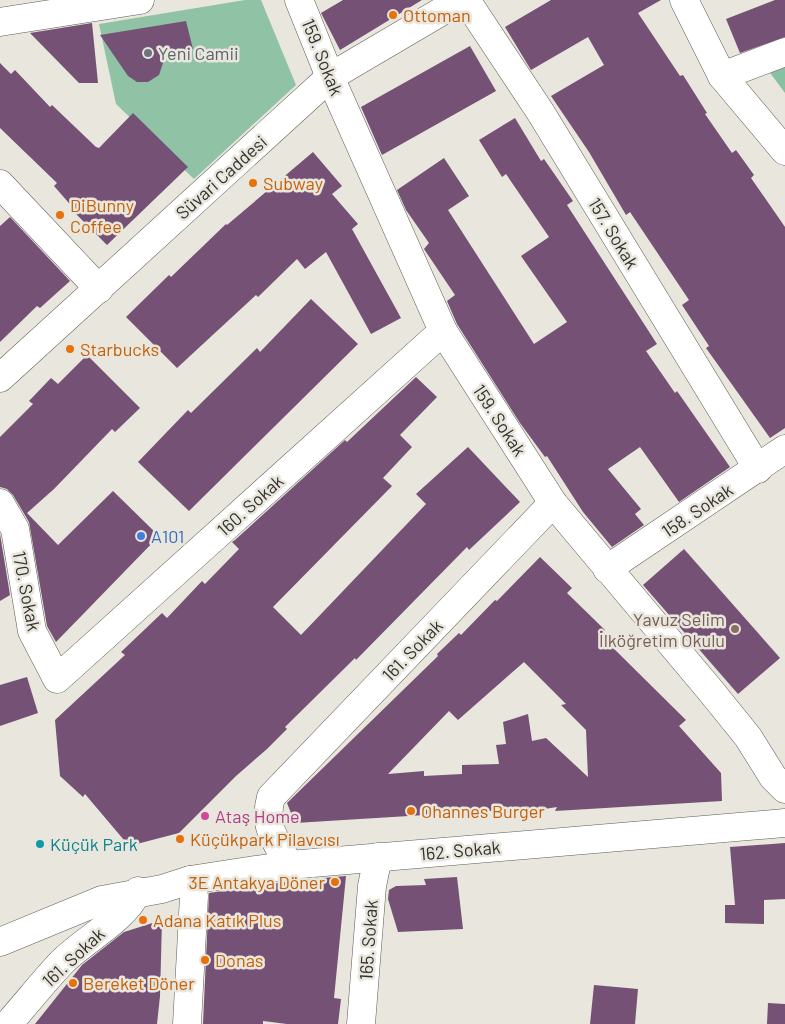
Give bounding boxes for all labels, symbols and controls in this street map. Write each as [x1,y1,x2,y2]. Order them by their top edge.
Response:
place label: Ottoman [403,4,471,26]
marker: Ottoman [387,9,399,21]
street label: 159. Sokak [298,15,348,99]
place label: Yeni Camii [158,42,239,64]
marker: Yeni Camii [142,47,154,59]
street label: Süvari Caddesi [171,130,271,224]
place label: Subway [263,172,323,194]
marker: Subway [247,177,259,189]
street label: 157. Sokak [584,193,644,273]
place label: DiBunny Coffee [70,194,134,237]
marker: DiBunny Coffee [54,209,66,221]
place label: Starbucks [80,338,159,360]
marker: Starbucks [64,343,76,355]
street label: 159. Sokak [469,380,531,460]
street label: 160. Sokak [212,469,288,541]
street label: 158. Sokak [657,478,737,542]
place label: A101 [151,525,184,547]
marker: A101 [135,530,147,542]
street label: 170. Sokak [8,549,46,633]
place label: Yavuz Selim İlköğretim Okulu [599,608,725,651]
street label: 161. Sokak [377,614,447,686]
marker: Yavuz Selim İlköğretim Okulu [729,623,741,635]
place label: Ohannes Burger [421,800,545,822]
place label: Ataş Home [215,805,300,827]
marker: Ohannes Burger [405,805,417,817]
marker: Ataş Home [199,810,211,822]
place label: Küçükpark Pilavcısı [190,828,339,850]
place label: Küçük Park [50,833,138,855]
marker: Küçükpark Pilavcısı [174,833,186,845]
street label: 162. Sokak [419,836,501,864]
marker: Küçük Park [34,838,46,850]
place label: 3E Antakya Döner [188,871,325,893]
marker: 3E Antakya Döner [329,876,341,888]
street label: 165. Sokak [354,899,382,981]
place label: Adana Katık Plus [153,909,281,931]
marker: Adana Katık Plus [137,914,149,926]
street label: 161. Sokak [37,923,109,991]
place label: Donas [215,949,264,971]
marker: Donas [199,954,211,966]
place label: Bereket Döner [83,972,195,994]
marker: Bereket Döner [67,977,79,989]

